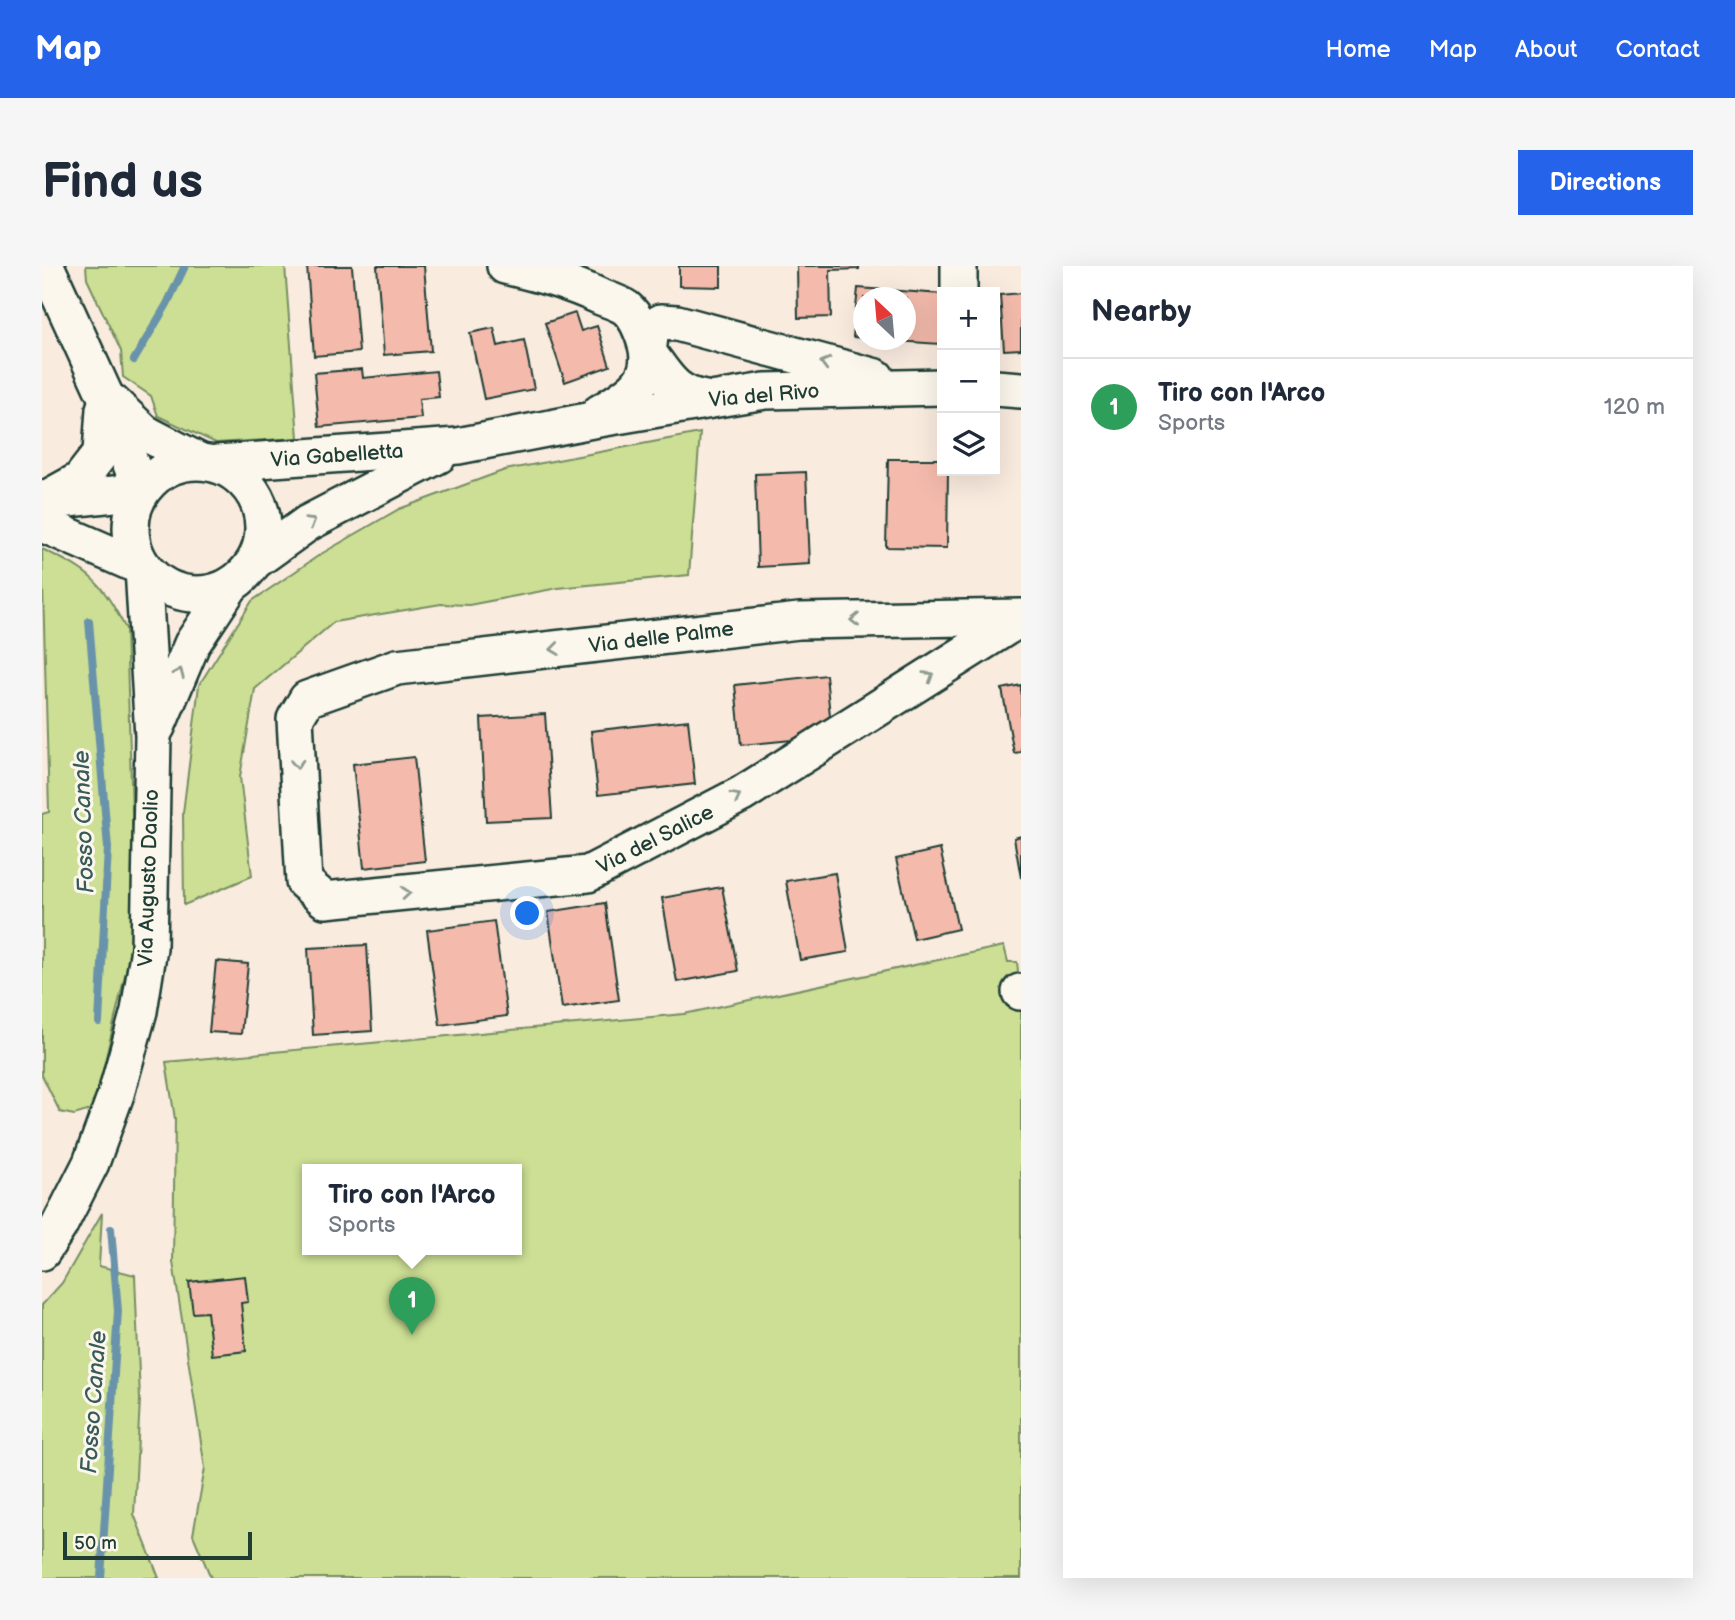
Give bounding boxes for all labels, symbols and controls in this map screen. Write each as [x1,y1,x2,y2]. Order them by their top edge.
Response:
text: Map [35,29,101,69]
text: Home [1326,35,1391,64]
text: Map [1429,35,1477,64]
text: About [1515,35,1577,64]
text: Contact [1615,35,1700,64]
button: Directions [1518,150,1693,215]
text: Find us [42,153,203,212]
north arrow [853,287,916,350]
map controls [937,287,1000,476]
button: + [937,287,1000,350]
text: Nearby [1091,294,1191,330]
button: − [937,350,1000,413]
one-way arrow [819,357,831,371]
street label: Via del Rivo [708,378,821,413]
text: Tiro con l'Arco [1158,378,1325,409]
text: 1 [1109,393,1119,421]
text: 120 m [1604,393,1665,421]
text: Sports [1158,409,1225,437]
button: layers [937,413,1000,476]
street label: Via Gabelletta [270,438,404,473]
one-way arrow [304,517,317,530]
one-way arrow [849,612,860,628]
street label: Via delle Palme [587,616,735,659]
one-way arrow [550,641,561,656]
one-way arrow [171,668,185,680]
one-way arrow [921,672,934,685]
water label: Fosso Canale [68,750,100,894]
one-way arrow [289,758,304,769]
street label: Via Augusto Daolio [133,789,164,967]
one-way arrow [729,792,741,805]
street label: Via del Salice [593,799,718,880]
one-way arrow [401,886,412,901]
your location [510,896,544,930]
popup [302,1164,522,1255]
text: Tiro con l'Arco [328,1180,496,1211]
text: Sports [328,1211,395,1239]
pin: 1 [389,1277,435,1335]
water label: Fosso Canale [75,1330,113,1475]
scale bar [63,1529,252,1561]
text: 50 m [74,1532,117,1555]

